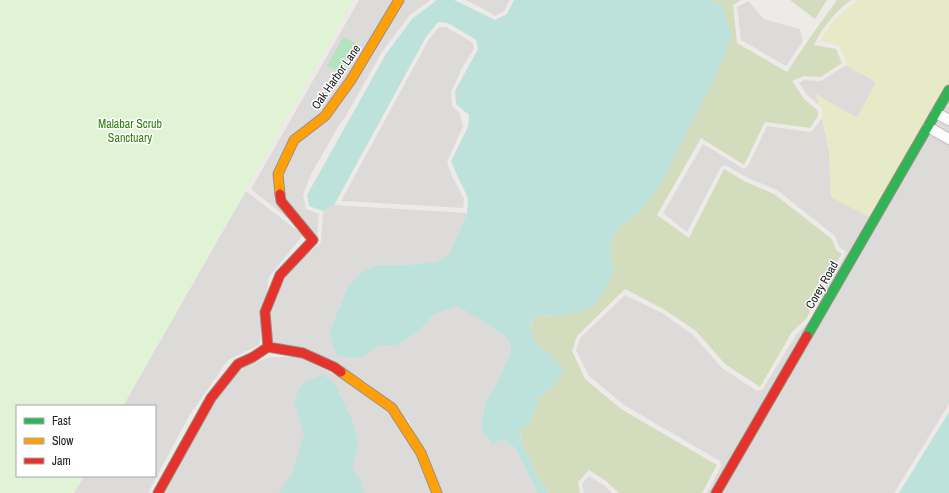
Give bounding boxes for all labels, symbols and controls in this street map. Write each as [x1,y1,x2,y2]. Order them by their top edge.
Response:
street label: Oak Harbor Lane [308,41,364,113]
park label: Malabar Scrub Sanctuary [98,116,162,146]
street label: Corey Road [802,258,842,312]
legend [16,405,156,477]
text: Fast [52,413,71,429]
text: Slow [52,433,74,449]
text: Jam [52,453,71,469]

